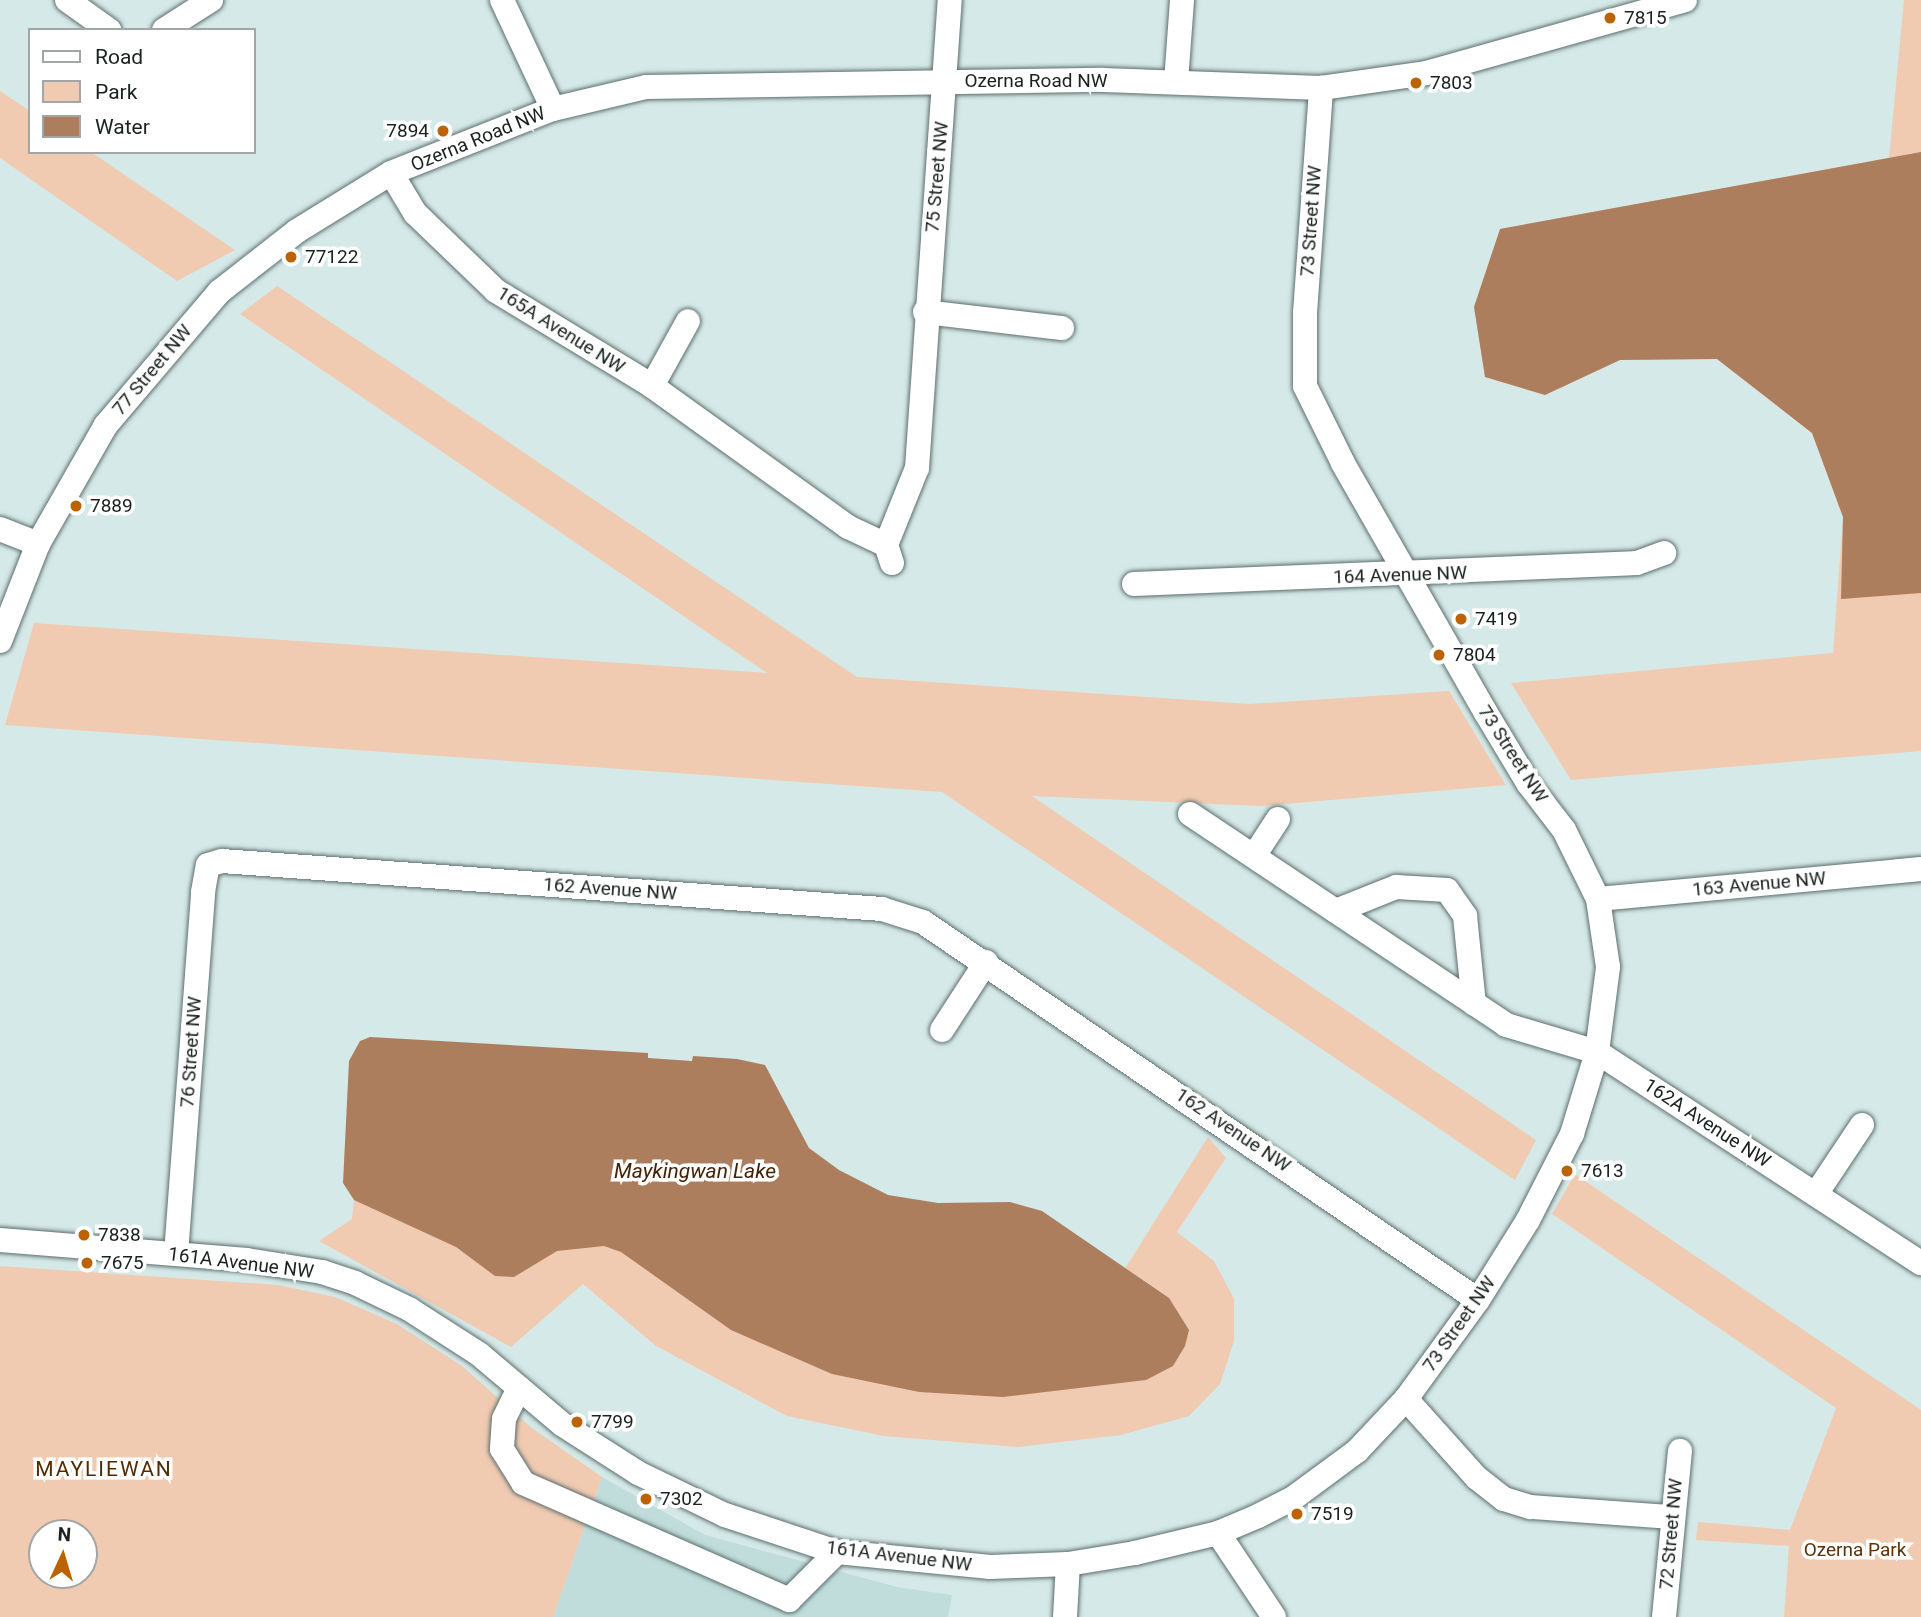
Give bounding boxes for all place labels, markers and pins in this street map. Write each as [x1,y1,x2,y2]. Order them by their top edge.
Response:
place label: 7815 [1624,7,1667,29]
marker: 7815 [1602,10,1618,26]
place label: 7803 [1430,72,1473,94]
marker: 7803 [1408,75,1424,91]
place label: 7894 [386,120,429,142]
marker: 7894 [435,123,451,139]
place label: 77122 [305,246,358,268]
marker: 77122 [283,249,299,265]
place label: 7889 [90,495,133,517]
marker: 7889 [68,498,84,514]
place label: 7419 [1475,608,1518,630]
marker: 7419 [1453,611,1469,627]
place label: 7804 [1453,644,1496,666]
marker: 7804 [1431,647,1447,663]
place label: 7613 [1581,1160,1624,1182]
marker: 7613 [1559,1163,1575,1179]
place label: 7838 [98,1224,141,1246]
marker: 7838 [76,1227,92,1243]
place label: 7675 [101,1252,144,1274]
marker: 7675 [79,1255,95,1271]
place label: 7799 [591,1411,634,1433]
marker: 7799 [569,1414,585,1430]
place label: 7302 [660,1488,703,1510]
marker: 7302 [638,1491,654,1507]
place label: 7519 [1311,1503,1354,1525]
marker: 7519 [1289,1506,1305,1522]

